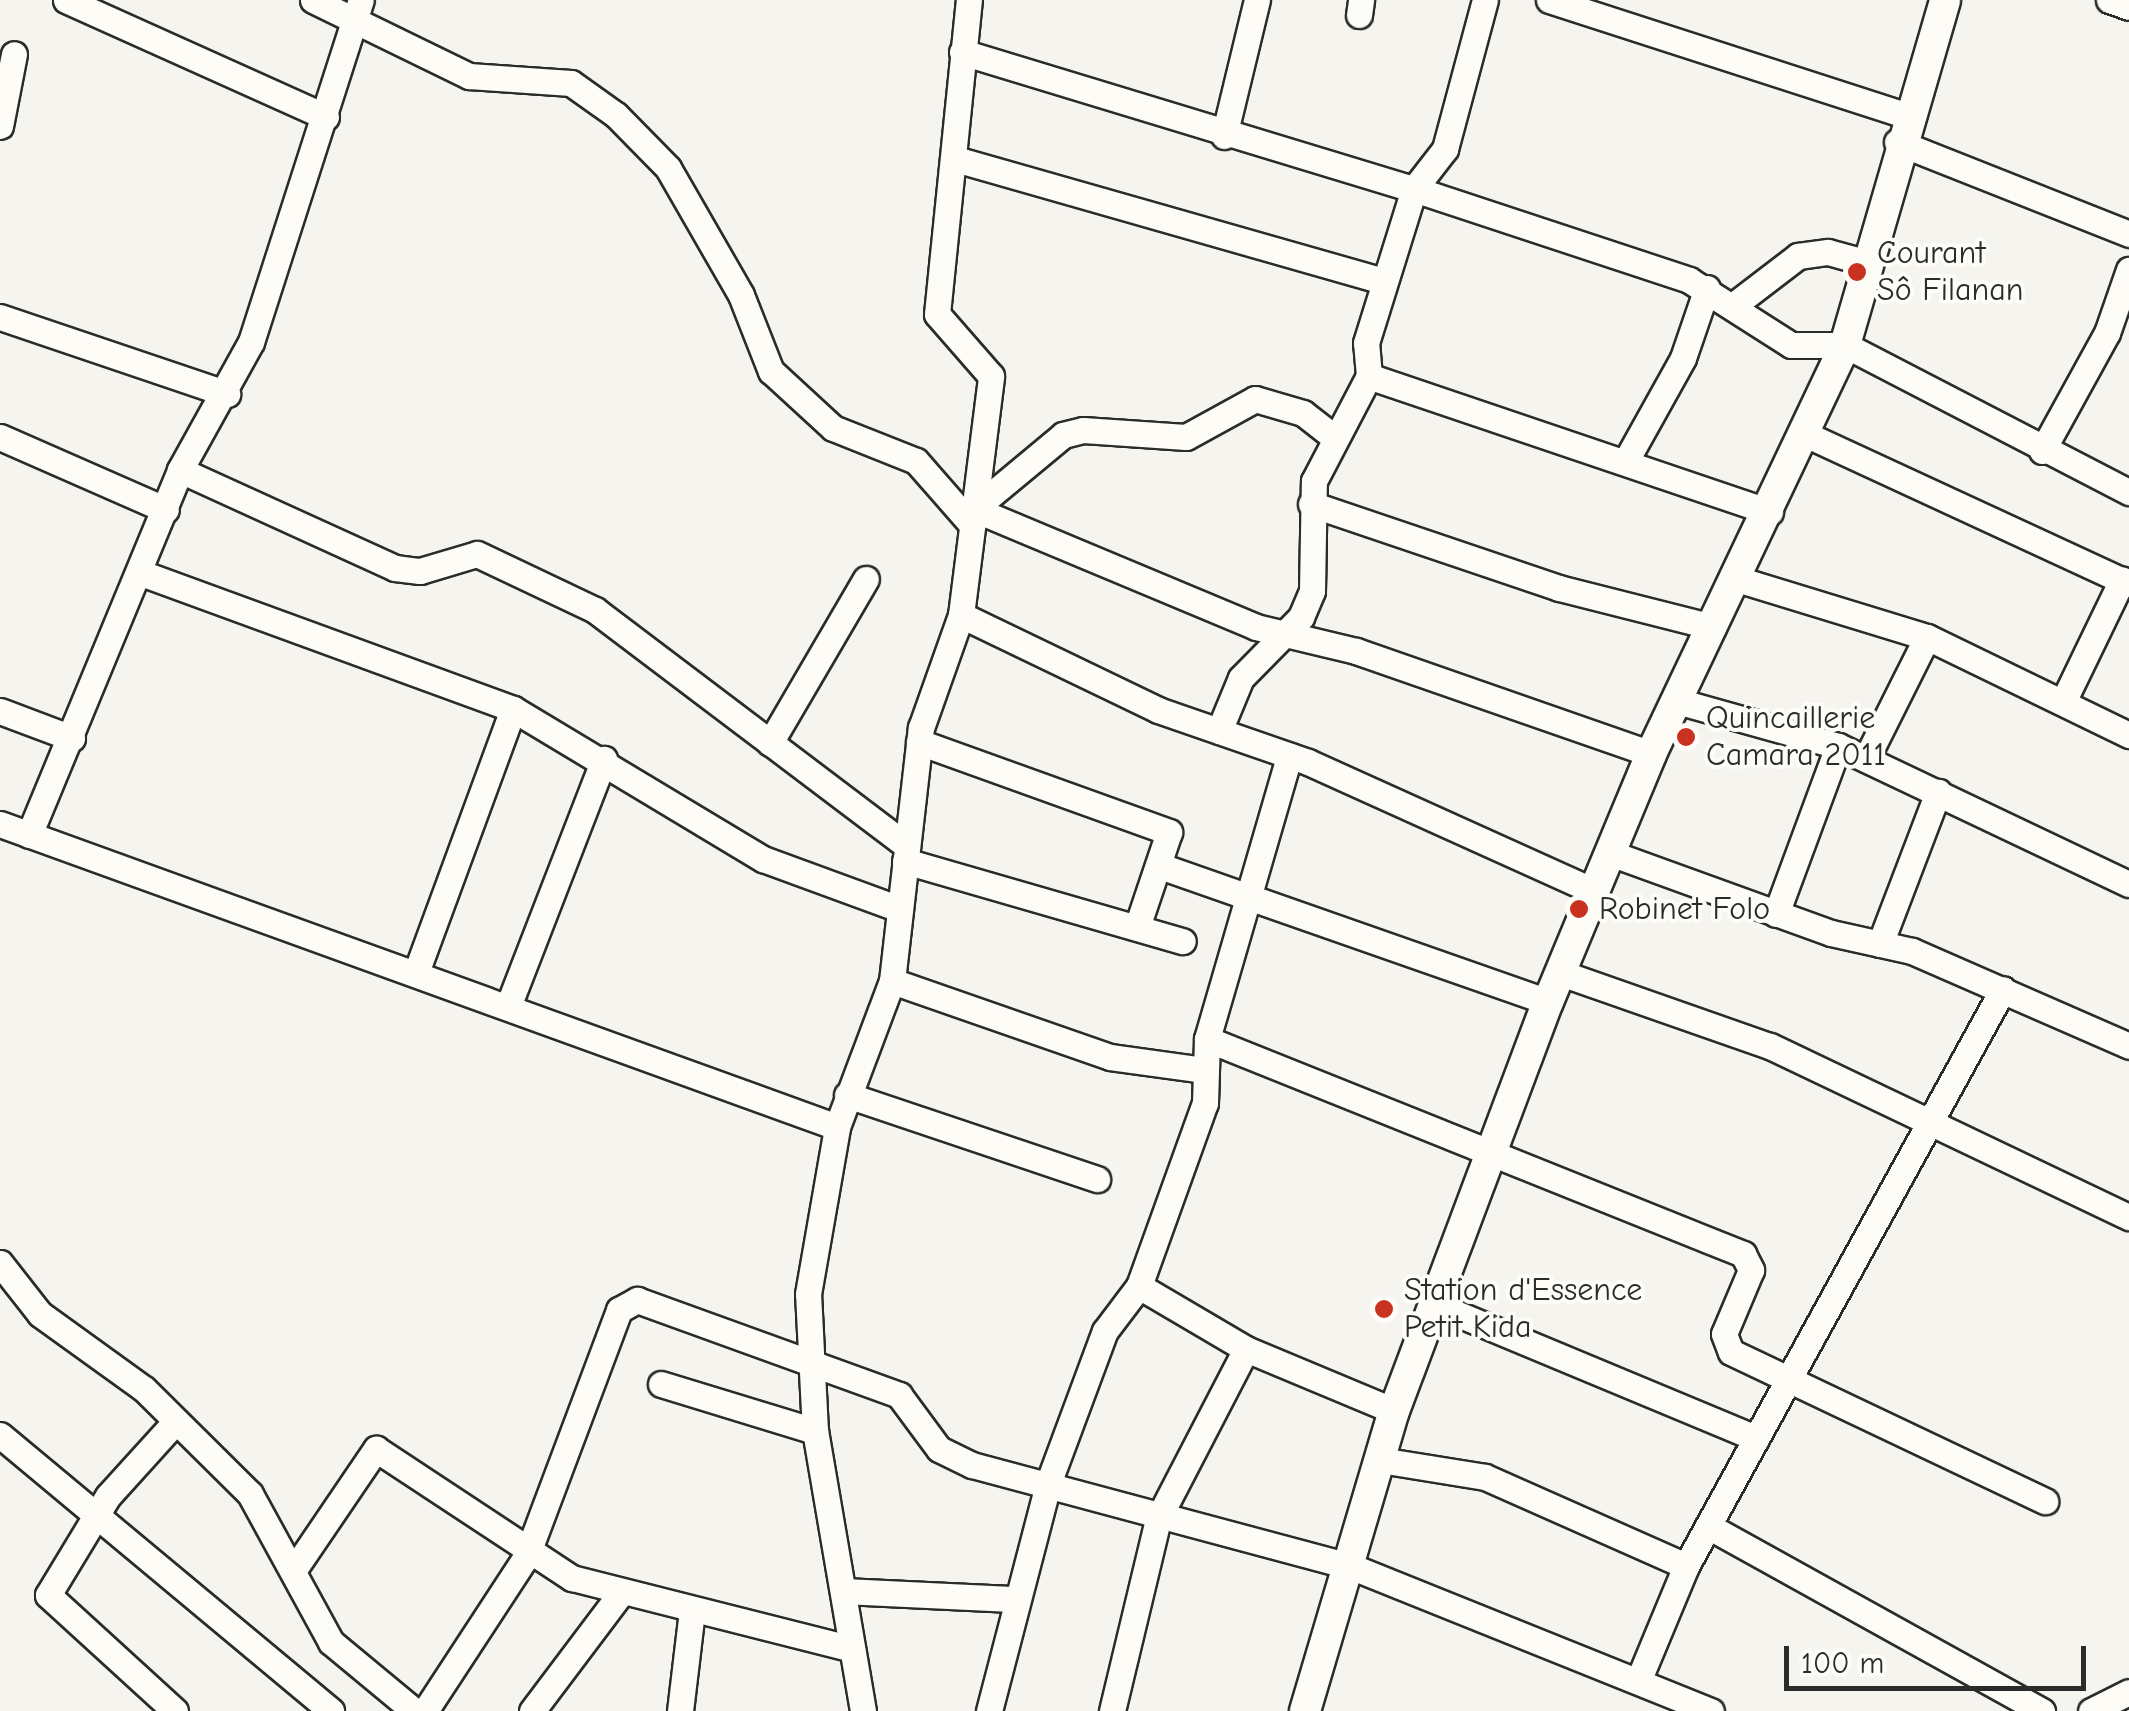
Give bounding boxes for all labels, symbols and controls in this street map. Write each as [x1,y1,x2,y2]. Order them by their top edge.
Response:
place label: Courant Sô Filanan [1877,235,2023,310]
marker: Courant Sô Filanan [1846,261,1868,283]
place label: Quincaillerie Camara 2011 [1706,700,1886,775]
marker: Quincaillerie Camara 2011 [1675,726,1697,748]
place label: Robinet Folo [1599,890,1770,928]
marker: Robinet Folo [1568,898,1590,920]
place label: Station d'Essence Petit Kida [1404,1272,1642,1347]
marker: Station d'Essence Petit Kida [1373,1298,1395,1320]
scale bar [1789,1626,2092,1688]
text: 100 m [1801,1646,1884,1681]

